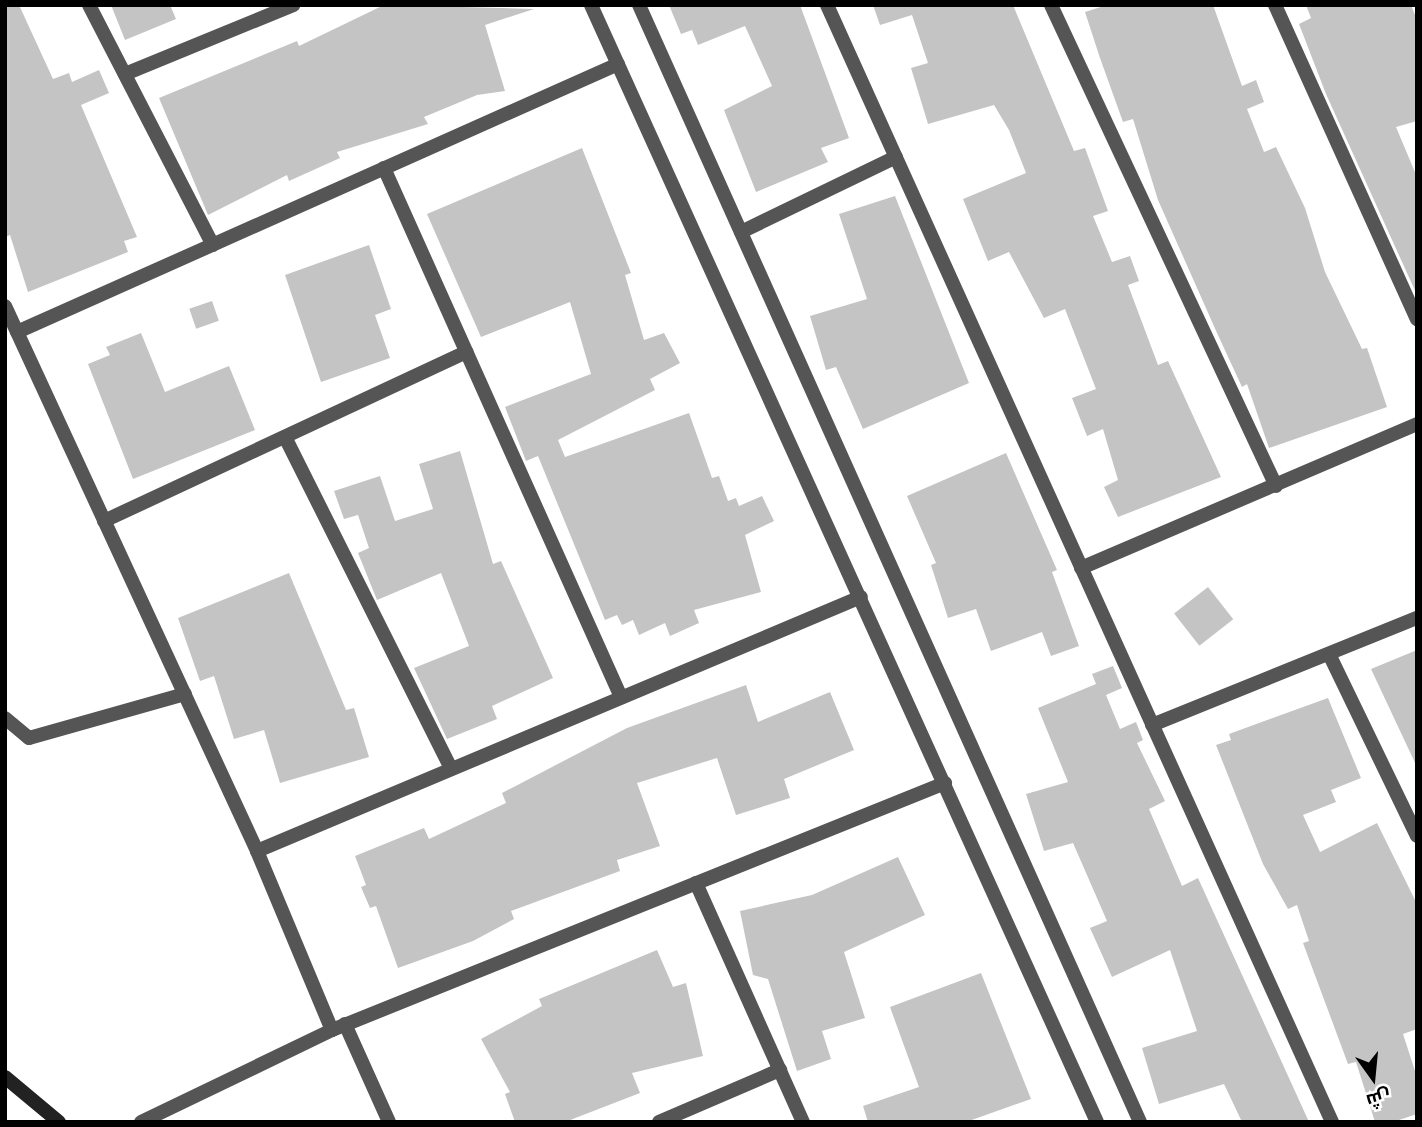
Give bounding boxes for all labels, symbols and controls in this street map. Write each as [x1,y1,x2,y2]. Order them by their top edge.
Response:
north arrow [1338,1043,1408,1113]
text: ش [1363,1083,1394,1115]

